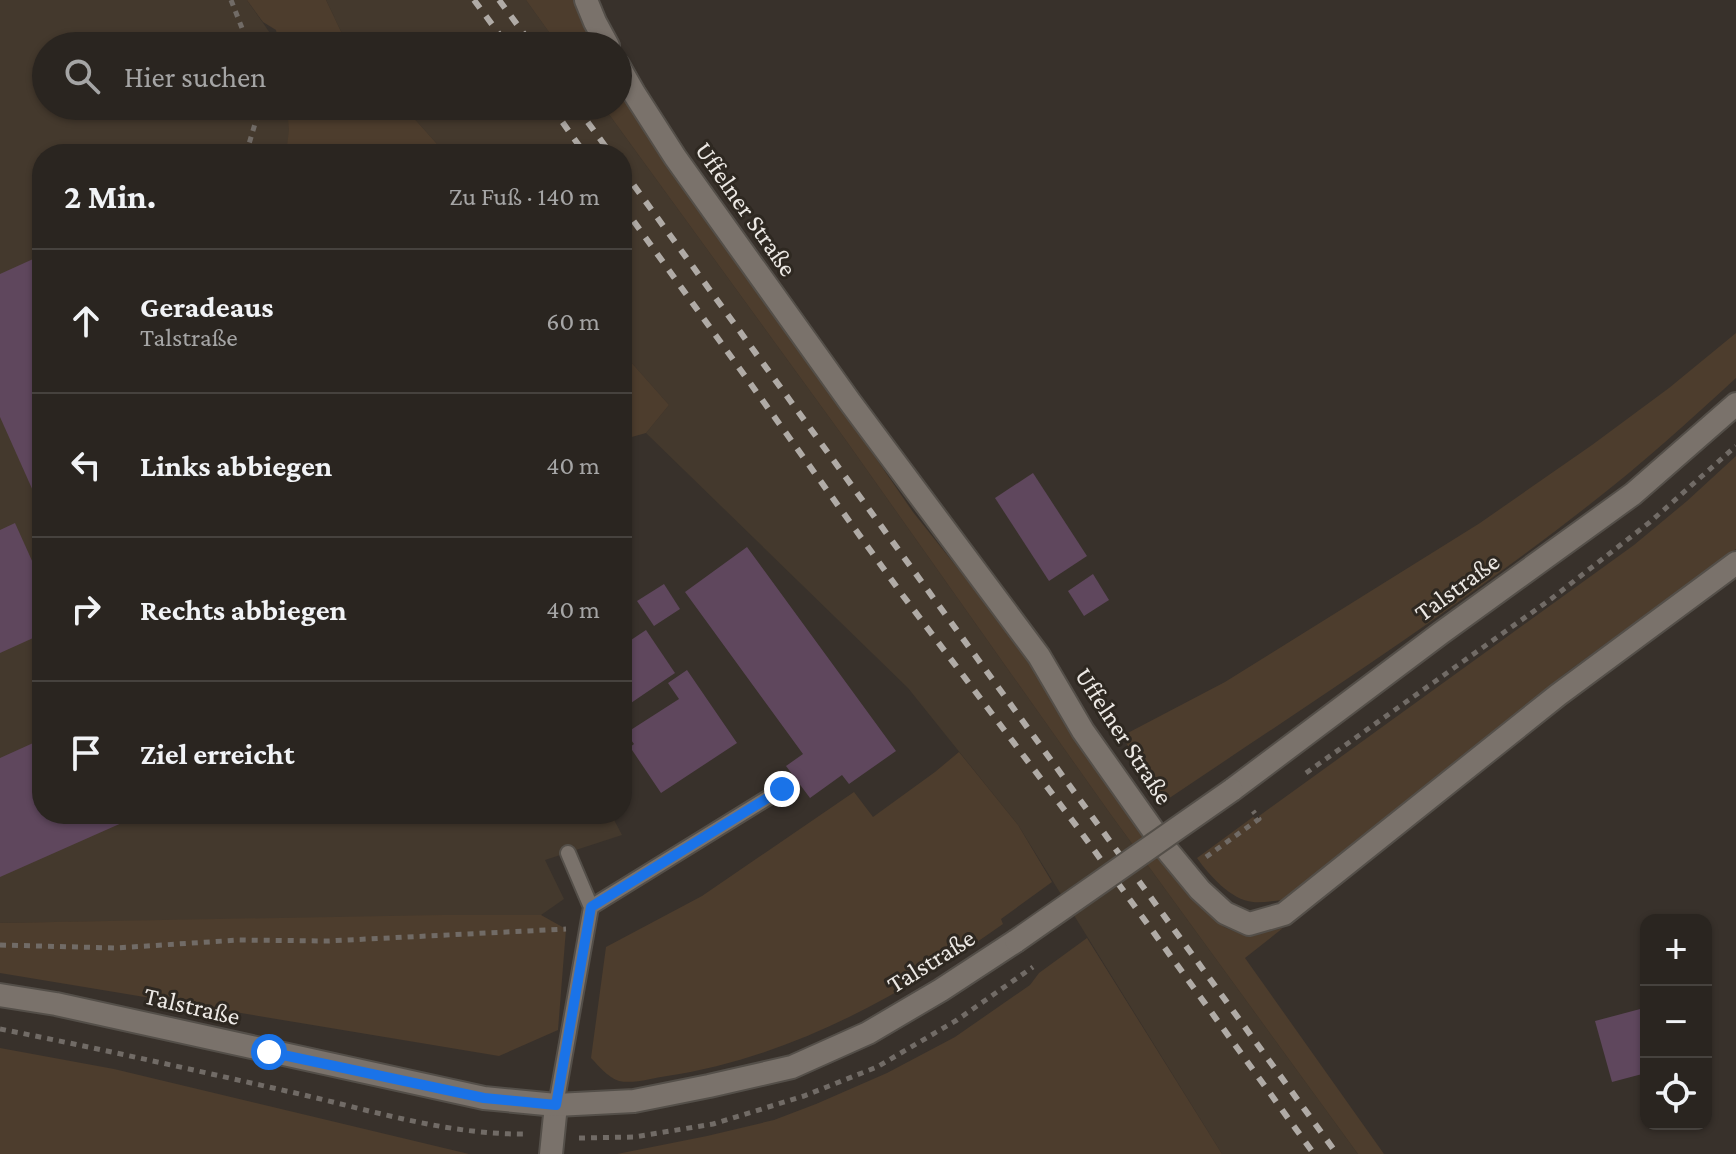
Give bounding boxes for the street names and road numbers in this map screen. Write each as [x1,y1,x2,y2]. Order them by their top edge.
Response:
street label: Uffelner Straße [689,136,803,282]
street label: Talstraße [1409,547,1505,627]
street label: Uffelner Straße [1069,662,1179,810]
street label: Talstraße [882,923,980,999]
street label: Talstraße [141,981,243,1031]

